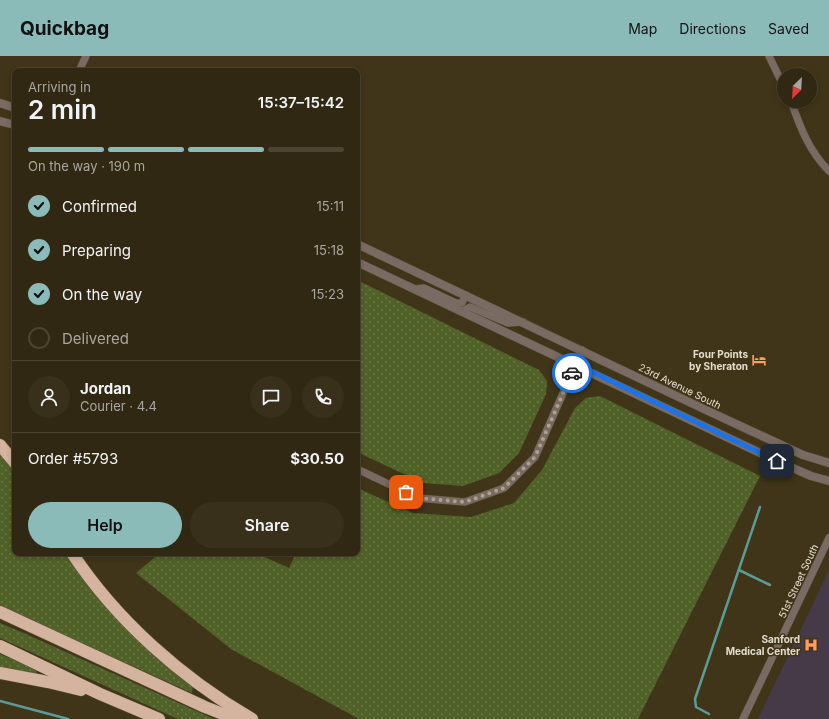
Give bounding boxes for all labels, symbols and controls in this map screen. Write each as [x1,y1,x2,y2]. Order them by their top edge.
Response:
text: Quickbag [20,17,109,40]
text: Map [628,20,657,37]
text: Directions [679,20,746,37]
text: Saved [768,20,809,37]
north arrow [777,68,817,108]
map controls [777,68,817,108]
text: Arriving in [28,79,91,95]
text: 15:37–15:42 [258,93,344,112]
text: 2 min [28,94,97,125]
text: On the way · 190 m [28,158,145,174]
icon: check [28,195,50,217]
text: Confirmed [62,197,137,216]
text: 15:11 [316,198,344,214]
icon: check [28,239,50,261]
text: Preparing [62,241,131,260]
text: 15:18 [314,242,344,258]
icon: check [28,283,50,305]
text: On the way [62,285,142,304]
text: 15:23 [311,286,344,302]
text: Delivered [62,329,129,348]
place label: Four Points by Sheraton [689,348,748,373]
hotel icon: Four Points by Sheraton [751,352,767,368]
courier [552,353,592,393]
street label: 23rd Avenue South [637,361,723,411]
icon: car [561,362,583,384]
button: person [28,376,70,418]
button: chat [250,376,292,418]
button: phone [302,376,344,418]
text: Jordan [80,379,131,398]
text: Courier · 4.4 [80,398,157,414]
pin [760,444,794,478]
text: Order #5793 [28,449,118,468]
text: $30.50 [290,449,344,468]
icon: home [766,450,788,472]
pin [389,475,423,509]
icon: bag [395,481,417,503]
button: Help [28,502,182,548]
button: Share [190,502,344,548]
street label: 51st Street South [776,542,820,620]
place label: Sanford Medical Center [726,633,800,657]
hospital icon: Sanford Medical Center [803,637,819,653]

